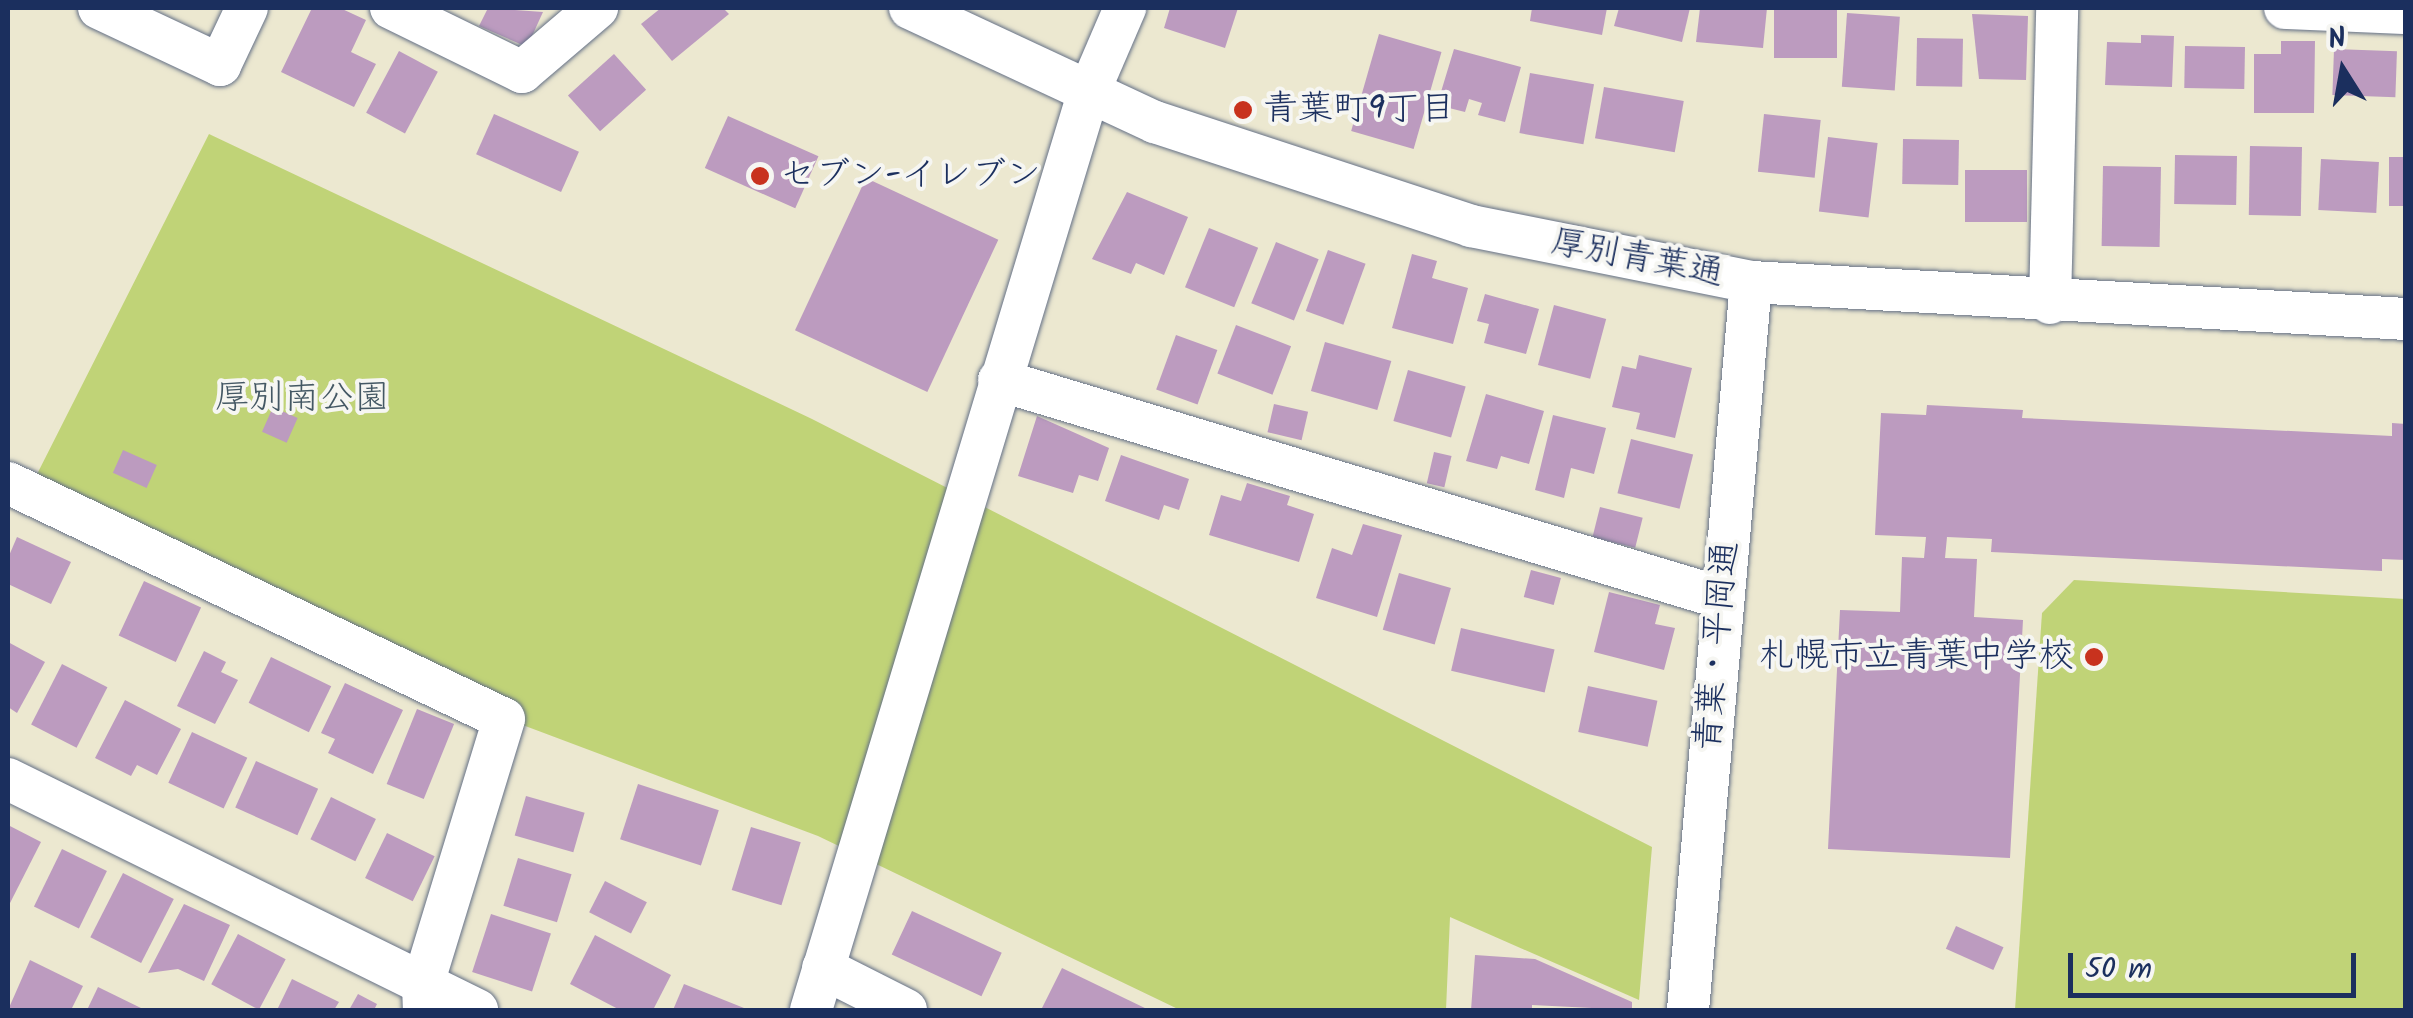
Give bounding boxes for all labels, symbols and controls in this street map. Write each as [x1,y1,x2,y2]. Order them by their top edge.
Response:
text: N [2324,16,2350,64]
north arrow [2293,20,2393,120]
place label: 青葉町9丁目 [1263,89,1455,131]
marker: 青葉町9丁目 [1232,99,1254,121]
place label: セブン-イレブン [780,155,1041,197]
marker: セブン-イレブン [749,165,771,187]
street label: 厚別青葉通 [1547,222,1727,296]
park label: 厚別南公園 [215,378,389,420]
street label: 青葉・平岡通 [1688,540,1748,752]
place label: 札幌市立青葉中学校 [1759,636,2074,678]
marker: 札幌市立青葉中学校 [2083,646,2105,668]
scale bar [2073,933,2360,995]
text: 50 m [2085,946,2152,994]

